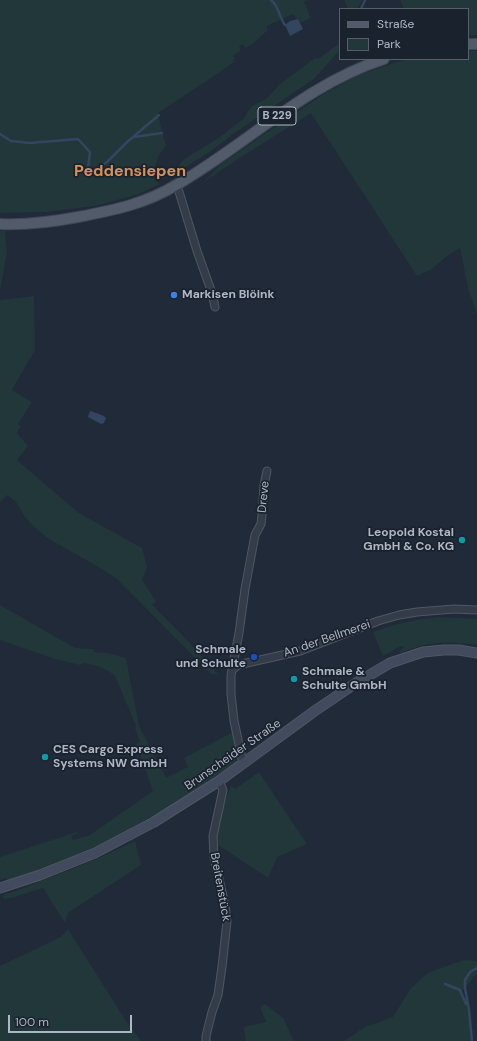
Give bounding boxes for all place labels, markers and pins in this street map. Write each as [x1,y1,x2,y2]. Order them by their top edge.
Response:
place label: Markisen Blöink [182,288,274,302]
marker: Markisen Blöink [169,290,179,300]
place label: Leopold Kostal GmbH & Co. KG [363,526,454,554]
marker: Leopold Kostal GmbH & Co. KG [457,535,467,545]
place label: Schmale und Schulte [176,643,246,671]
marker: Schmale und Schulte [249,652,259,662]
place label: Schmale & Schulte GmbH [302,665,387,693]
marker: Schmale & Schulte GmbH [289,674,299,684]
place label: CES Cargo Express Systems NW GmbH [53,743,167,771]
marker: CES Cargo Express Systems NW GmbH [40,752,50,762]

